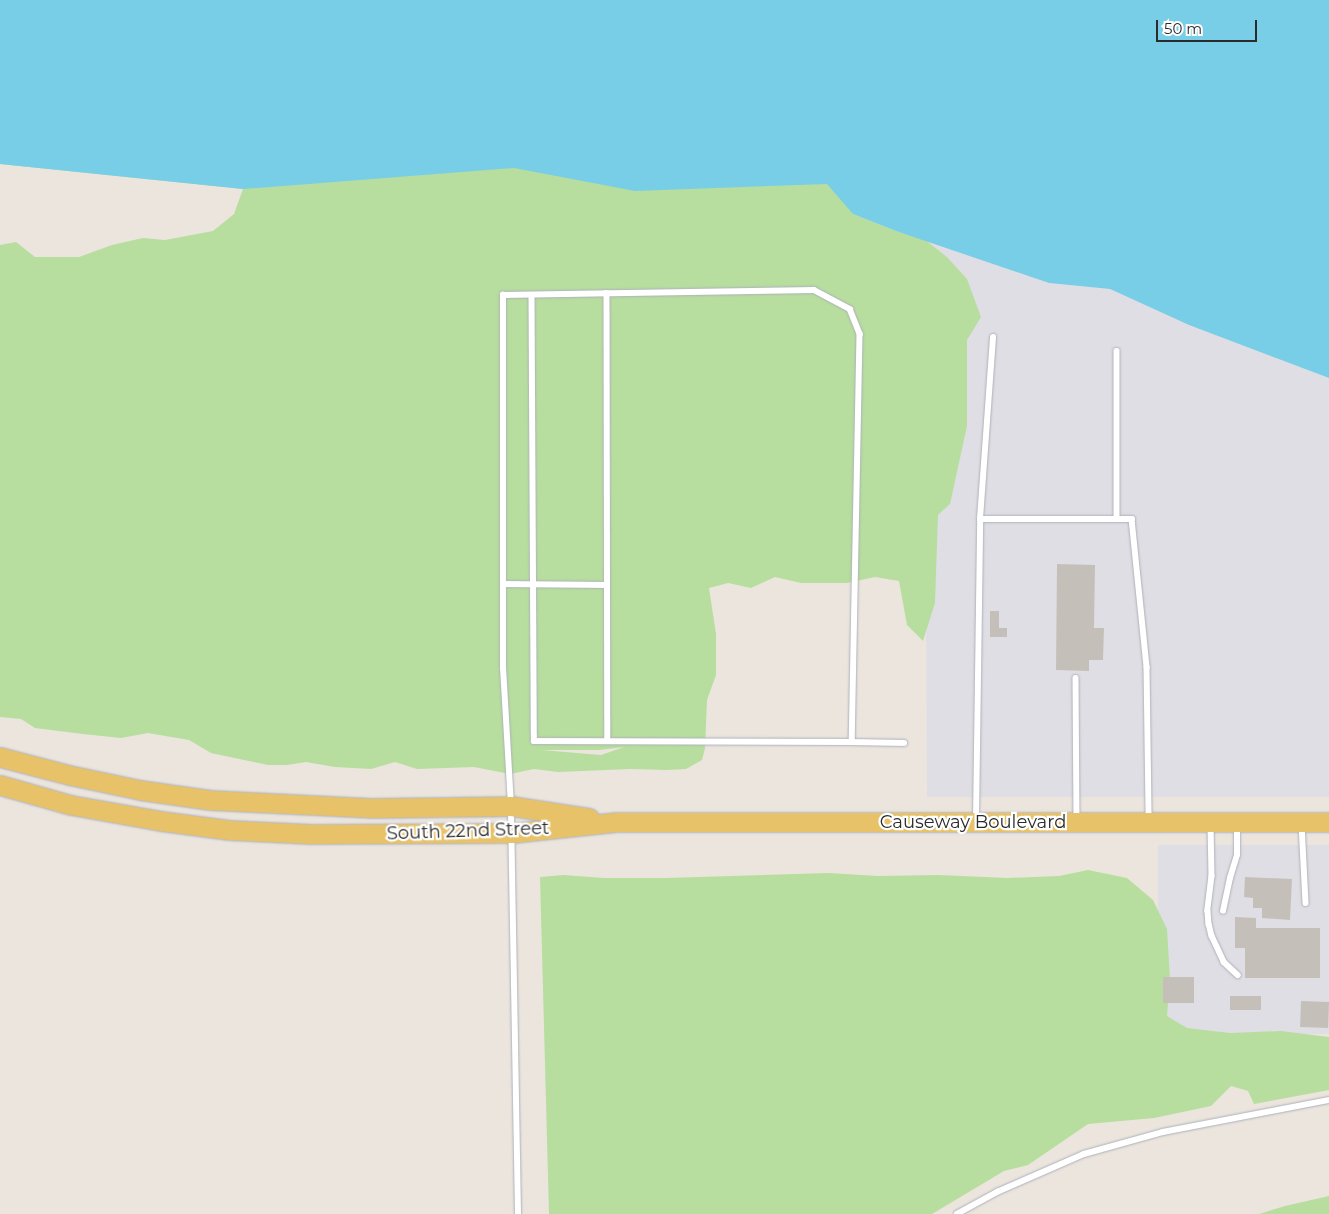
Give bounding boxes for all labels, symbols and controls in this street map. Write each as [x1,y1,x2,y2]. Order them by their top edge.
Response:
scale bar [1159,10,1260,42]
text: 50 m [1164,19,1202,38]
street label: Causeway Boulevard [880,811,1066,833]
street label: South 22nd Street [386,817,550,845]

